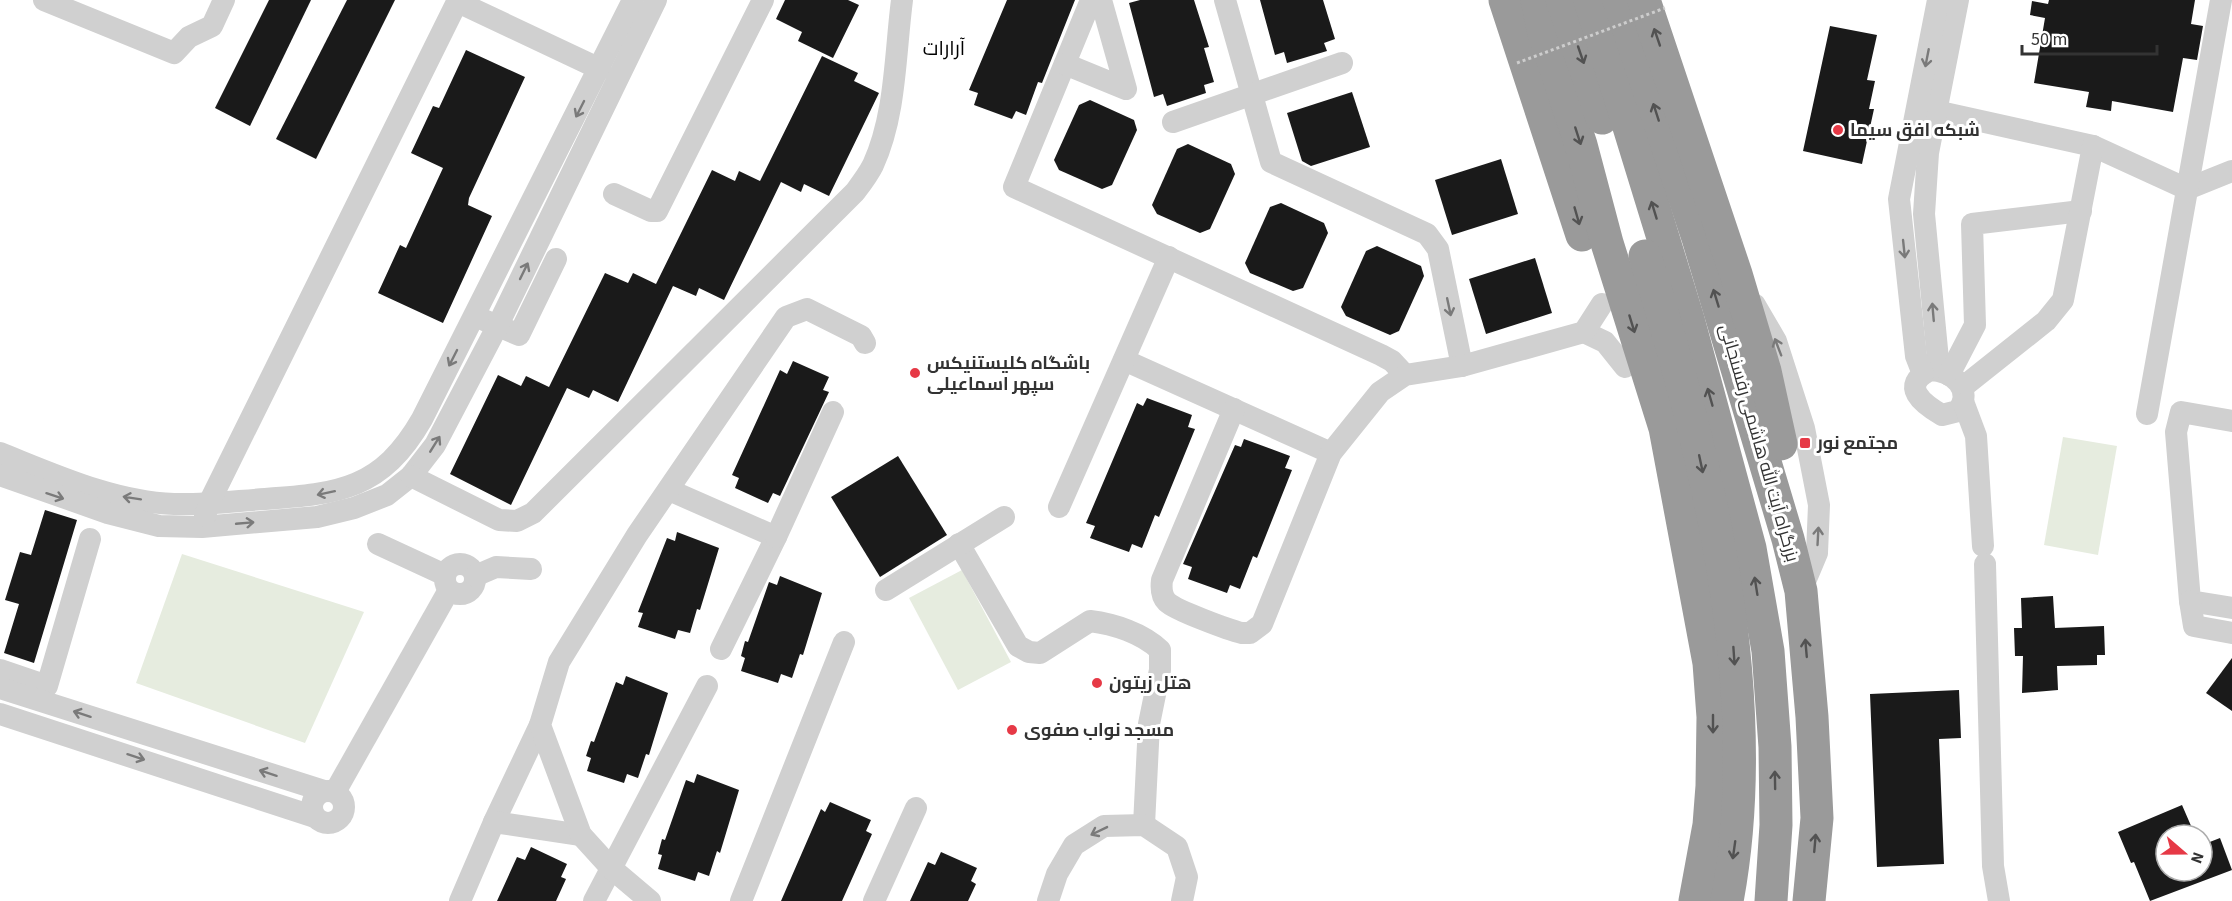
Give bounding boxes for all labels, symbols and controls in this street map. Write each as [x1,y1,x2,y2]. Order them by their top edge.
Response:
scale bar [2022,18,2157,56]
text: 50 m [2031,27,2067,52]
one-way arrow [1651,28,1662,47]
district label: آرارات [923,35,966,63]
one-way arrow [1576,45,1587,64]
one-way arrow [1921,47,1932,67]
one-way arrow [573,100,585,118]
one-way arrow [1650,103,1661,122]
place label: شبکه افق سیما [1850,118,1980,143]
marker: شبکه افق سیما [1831,123,1845,137]
one-way arrow [1573,126,1584,145]
one-way arrow [1648,201,1659,220]
one-way arrow [1572,206,1583,225]
one-way arrow [1899,239,1910,259]
one-way arrow [518,263,530,280]
one-way arrow [1710,289,1721,308]
one-way arrow [1444,297,1456,316]
one-way arrow [1927,302,1938,322]
one-way arrow [1627,314,1638,333]
street label: بزرگراه آیت الله هاشمی رفسنجانی [1713,321,1805,565]
one-way arrow [1771,338,1782,357]
one-way arrow [447,348,458,366]
place label: باشگاه کلیستنیکس سپهر اسماعیلی [927,351,1090,397]
marker: باشگاه کلیستنیکس سپهر اسماعیلی [908,366,922,380]
one-way arrow [1704,388,1715,407]
place label: مجتمع نور [1816,431,1898,456]
one-way arrow [429,436,441,453]
marker: مجتمع نور [1798,436,1812,450]
one-way arrow [1695,454,1707,473]
one-way arrow [317,488,336,500]
one-way arrow [45,491,64,502]
one-way arrow [123,492,142,503]
one-way arrow [235,518,255,529]
one-way arrow [1812,527,1824,547]
one-way arrow [1751,577,1762,596]
one-way arrow [1800,639,1811,659]
one-way arrow [1729,645,1740,665]
place label: هتل زیتون [1109,671,1191,696]
marker: هتل زیتون [1090,676,1104,690]
one-way arrow [73,708,92,719]
one-way arrow [1707,713,1719,733]
place label: مسجد نواب صفوی [1024,718,1174,743]
marker: مسجد نواب صفوی [1005,723,1019,737]
one-way arrow [126,753,145,764]
one-way arrow [259,767,278,778]
one-way arrow [1770,770,1781,790]
north arrow [2154,823,2214,883]
one-way arrow [1090,825,1108,837]
one-way arrow [1810,833,1821,853]
one-way arrow [1729,840,1740,860]
text: N [2185,849,2209,867]

